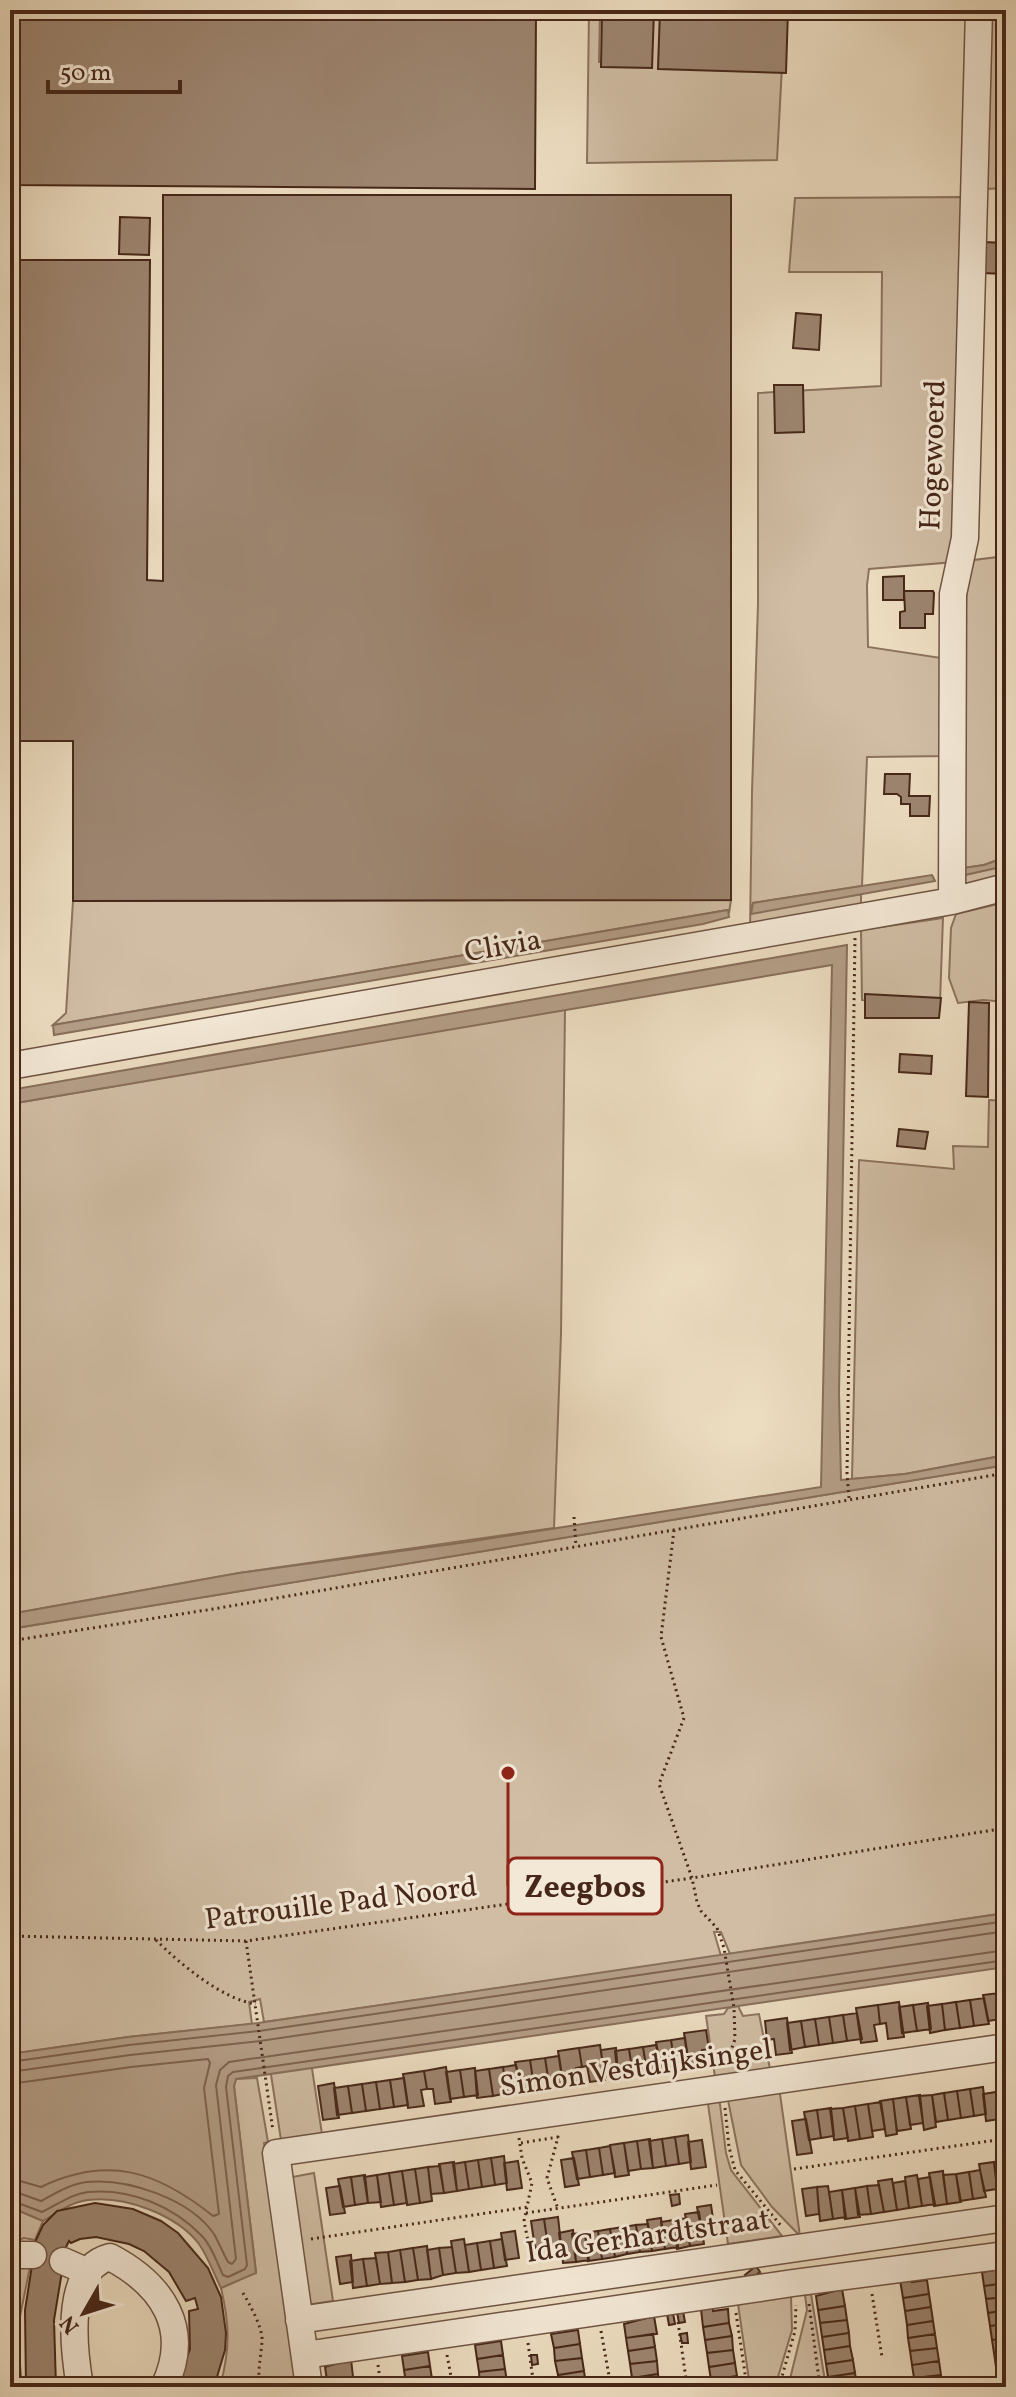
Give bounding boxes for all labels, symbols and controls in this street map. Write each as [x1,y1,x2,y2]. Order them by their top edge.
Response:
scale bar [48,44,180,94]
text: 50 m [60,57,112,91]
street label: Hogewoerd [910,379,958,531]
street label: Clivia [461,920,545,974]
callout: Zeegbos [508,1858,662,1914]
street label: Patrouille Pad Noord [202,1866,480,1942]
text: Zeegbos [524,1867,646,1911]
street label: Simon Vestdijksingel [497,2029,775,2109]
street label: Ida Gerhardtstraat [523,2199,773,2275]
north arrow [44,2273,124,2353]
text: N [53,2308,87,2340]

